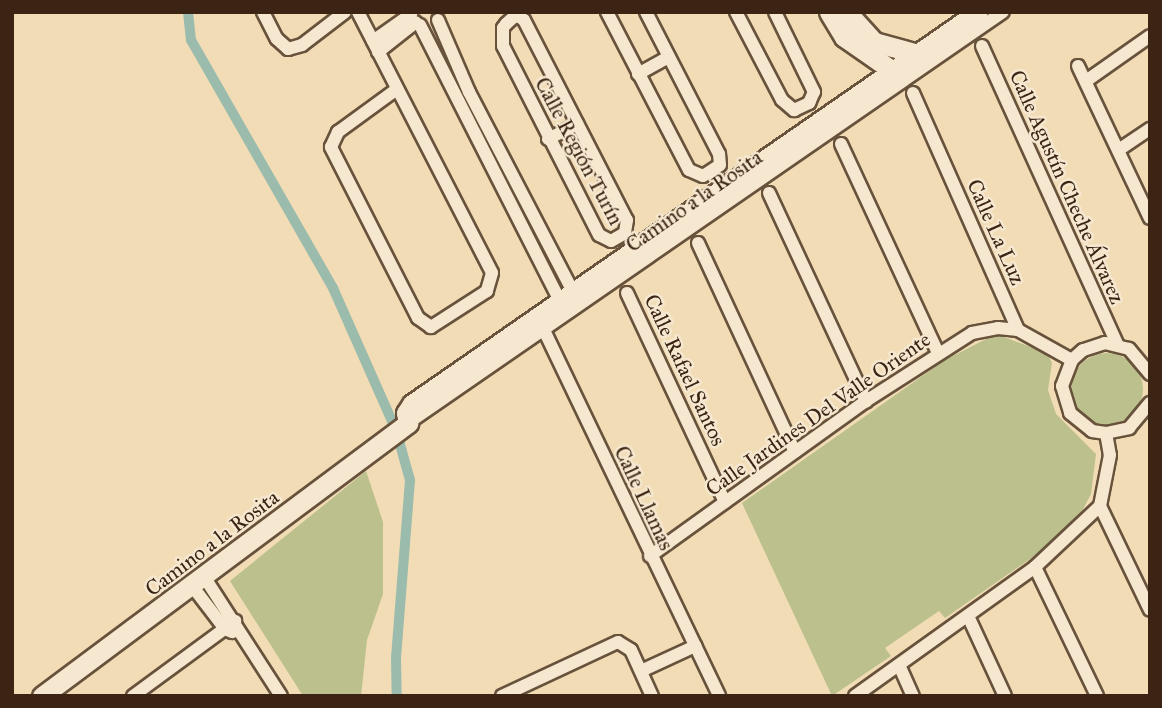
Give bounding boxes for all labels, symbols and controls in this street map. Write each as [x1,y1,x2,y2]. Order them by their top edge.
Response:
street label: Calle Agustín Cheche Álvarez [1004,66,1130,308]
street label: Calle Región Turín [529,73,629,229]
street label: Camino a la Rosita [621,145,767,257]
street label: Calle La Luz [961,175,1031,289]
street label: Calle Rafael Santos [639,290,731,450]
street label: Calle Jardines Del Valle Oriente [701,327,935,501]
street label: Calle Llamas [609,442,679,554]
street label: Camino a la Rosita [140,485,284,601]

